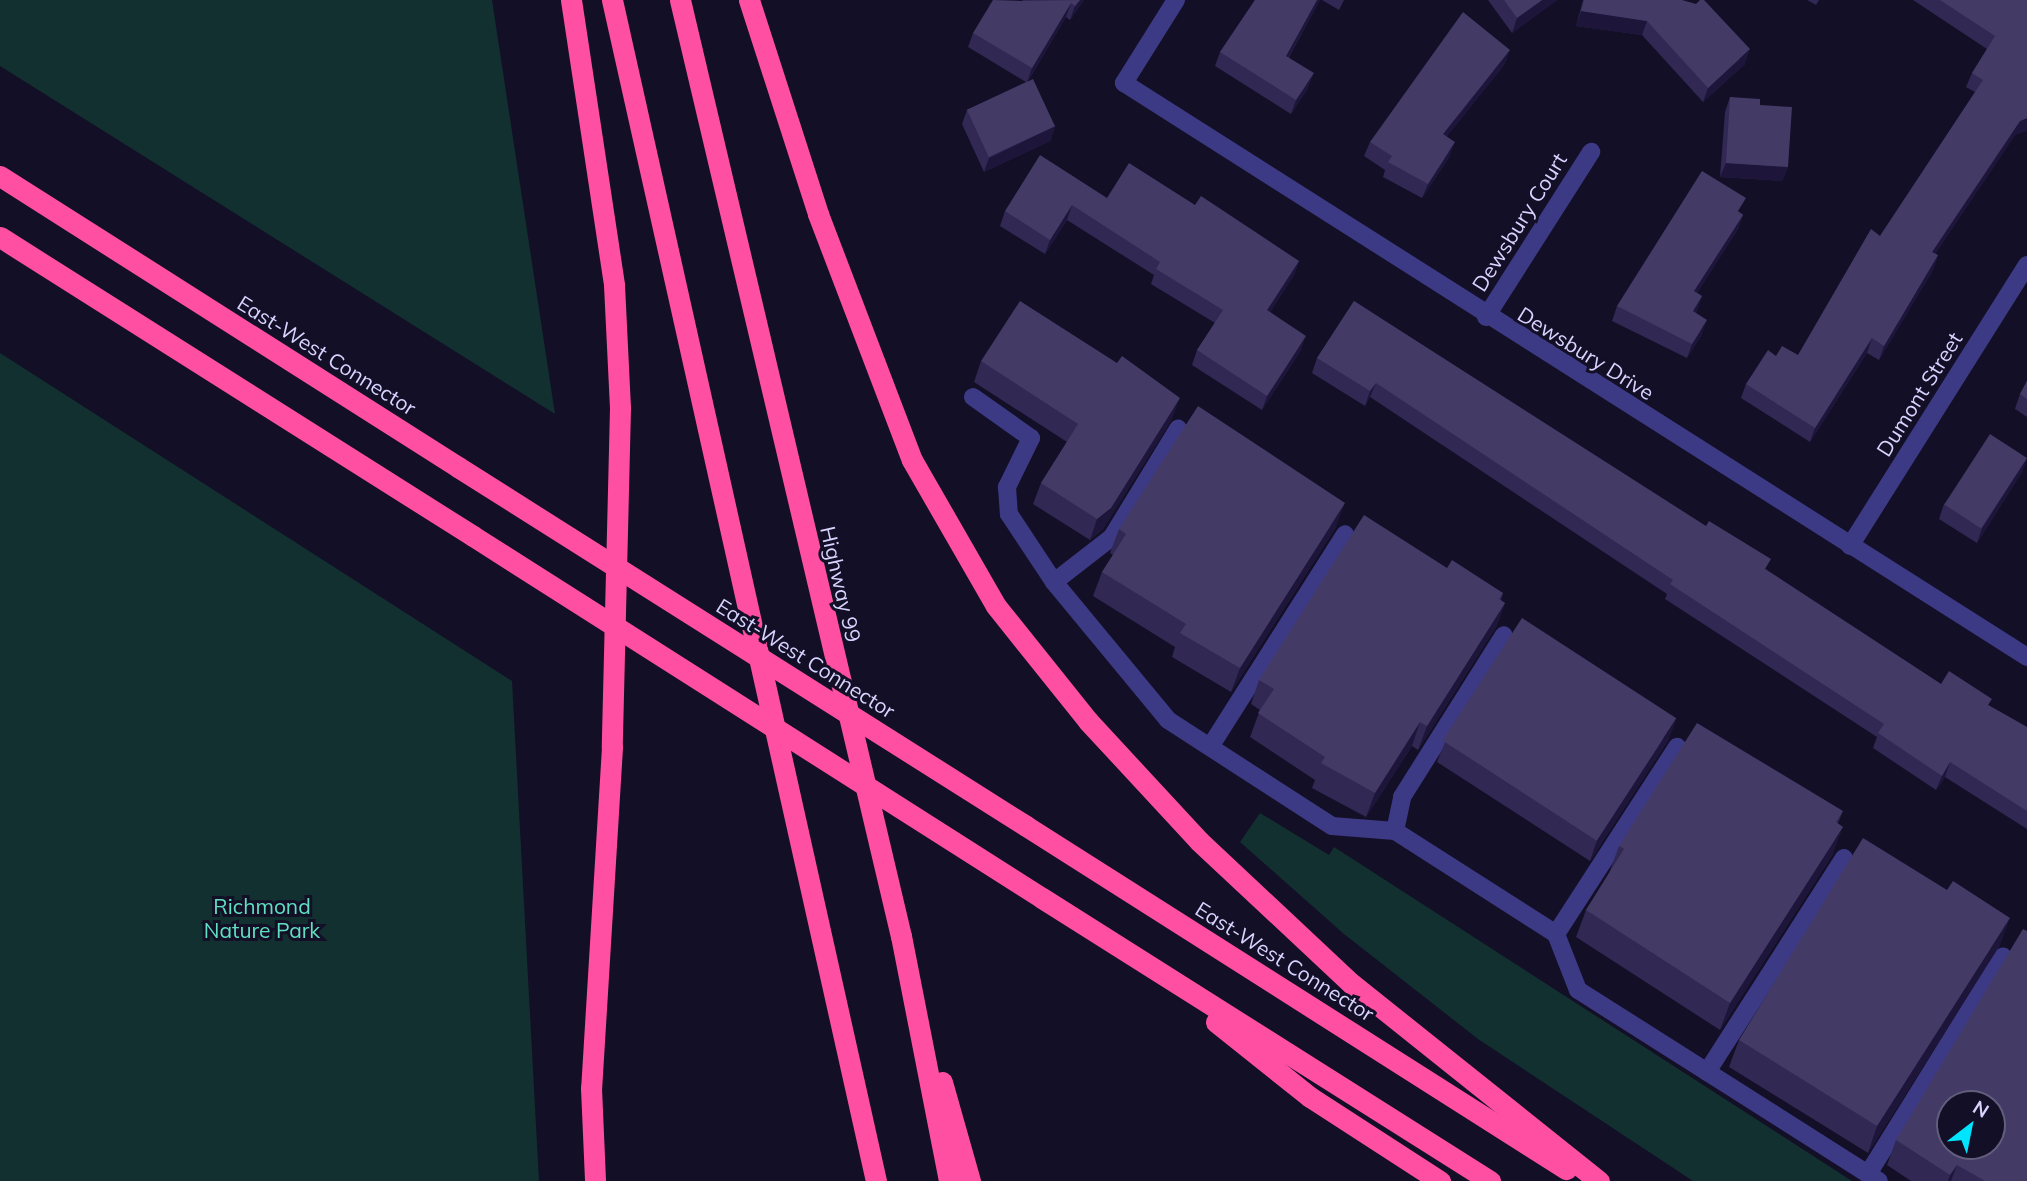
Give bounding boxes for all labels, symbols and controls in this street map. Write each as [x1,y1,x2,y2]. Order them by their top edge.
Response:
street label: Dewsbury Court [1466,148,1572,296]
street label: East-West Connector [233,290,421,420]
street label: Dewsbury Drive [1513,301,1659,405]
street label: Dumont Street [1871,327,1967,461]
street label: Highway 99 [815,524,867,644]
street label: East-West Connector [712,593,900,723]
park label: Richmond Nature Park [204,893,320,943]
street label: East-West Connector [1191,896,1379,1026]
north arrow [1936,1090,2006,1160]
text: N [1969,1095,1994,1123]

